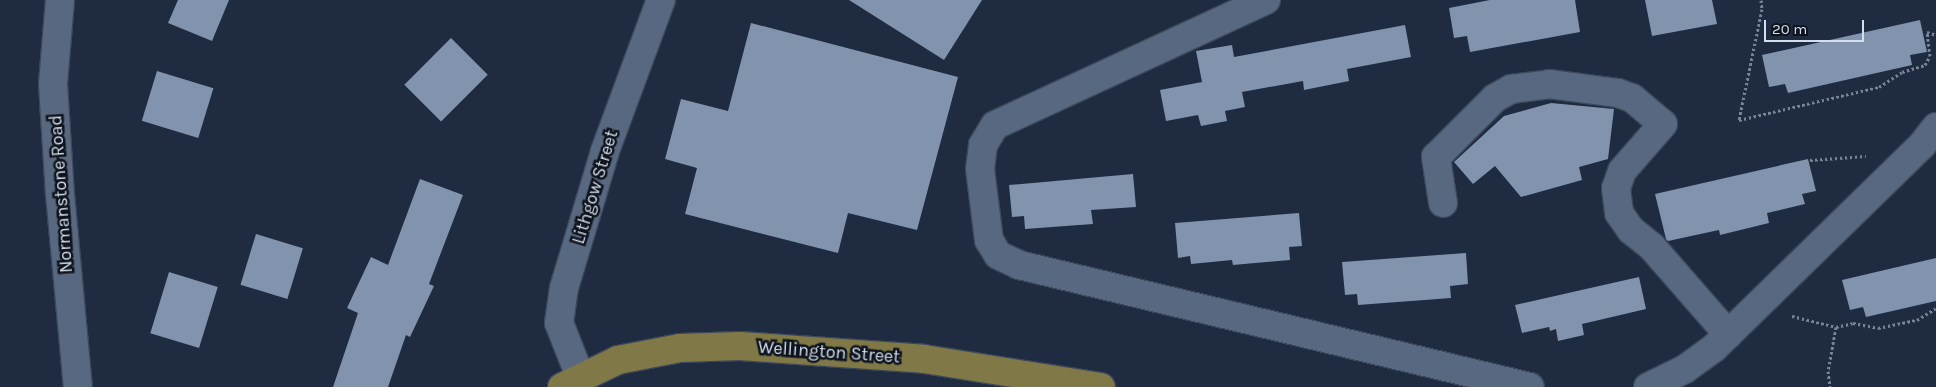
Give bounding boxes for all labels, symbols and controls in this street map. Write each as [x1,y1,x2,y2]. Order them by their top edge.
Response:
scale bar [1766,10,1866,42]
text: 20 m [1772,20,1807,38]
street label: Normanstone Road [45,114,77,274]
street label: Lithgow Street [567,127,623,247]
street label: Wellington Street [757,336,901,368]

